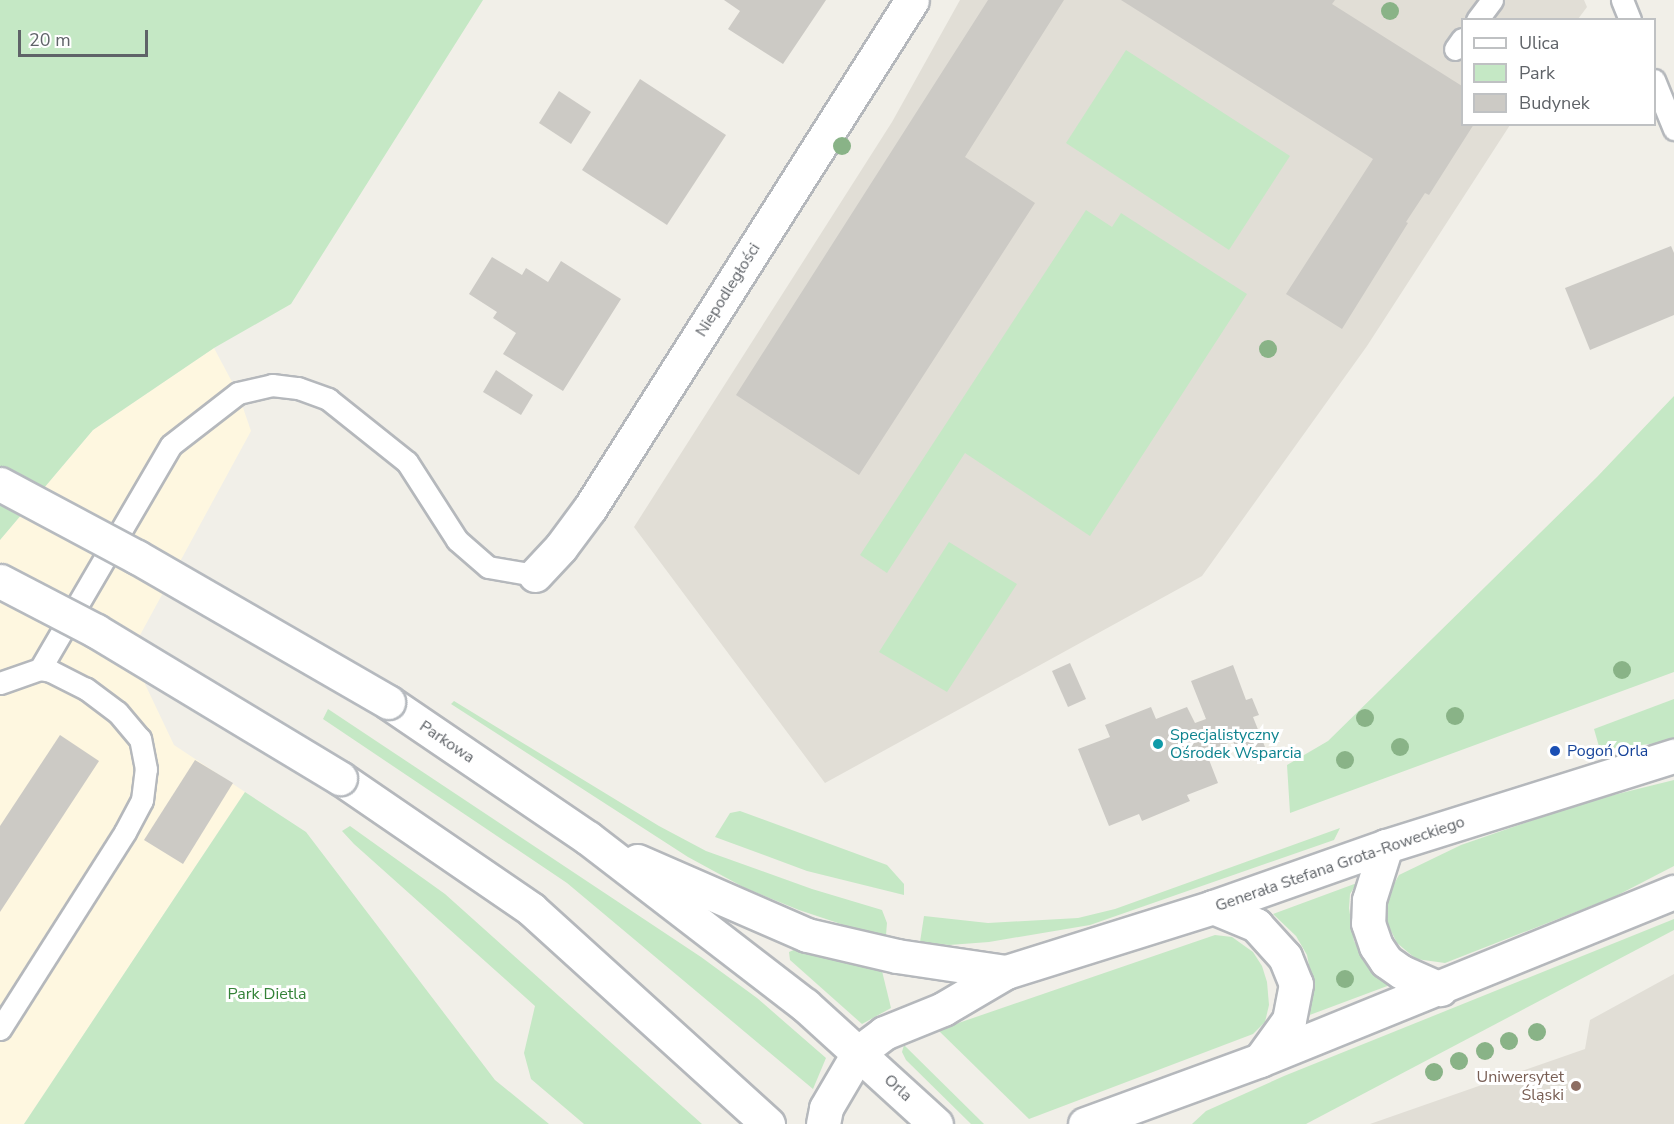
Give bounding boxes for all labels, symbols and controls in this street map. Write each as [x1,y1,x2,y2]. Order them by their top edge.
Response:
scale bar [21,18,152,56]
legend [1461,18,1656,126]
text: 20 m [29,28,71,52]
text: Ulica [1519,31,1559,55]
text: Park [1519,61,1555,85]
text: Budynek [1519,91,1590,115]
street label: Niepodległości [692,240,764,340]
street label: Parkowa [416,717,478,767]
place label: Specjalistyczny Ośrodek Wsparcia [1170,725,1302,763]
marker: Specjalistyczny Ośrodek Wsparcia [1151,737,1165,751]
place label: Pogoń Orla [1567,741,1648,761]
marker: Pogoń Orla [1548,744,1562,758]
street label: Generała Stefana Grota-Roweckiego [1213,812,1467,916]
park label: Park Dietla [228,984,306,1004]
place label: Uniwersytet Śląski [1477,1067,1564,1105]
street label: Orla [880,1070,916,1106]
marker: Uniwersytet Śląski [1569,1079,1583,1093]

